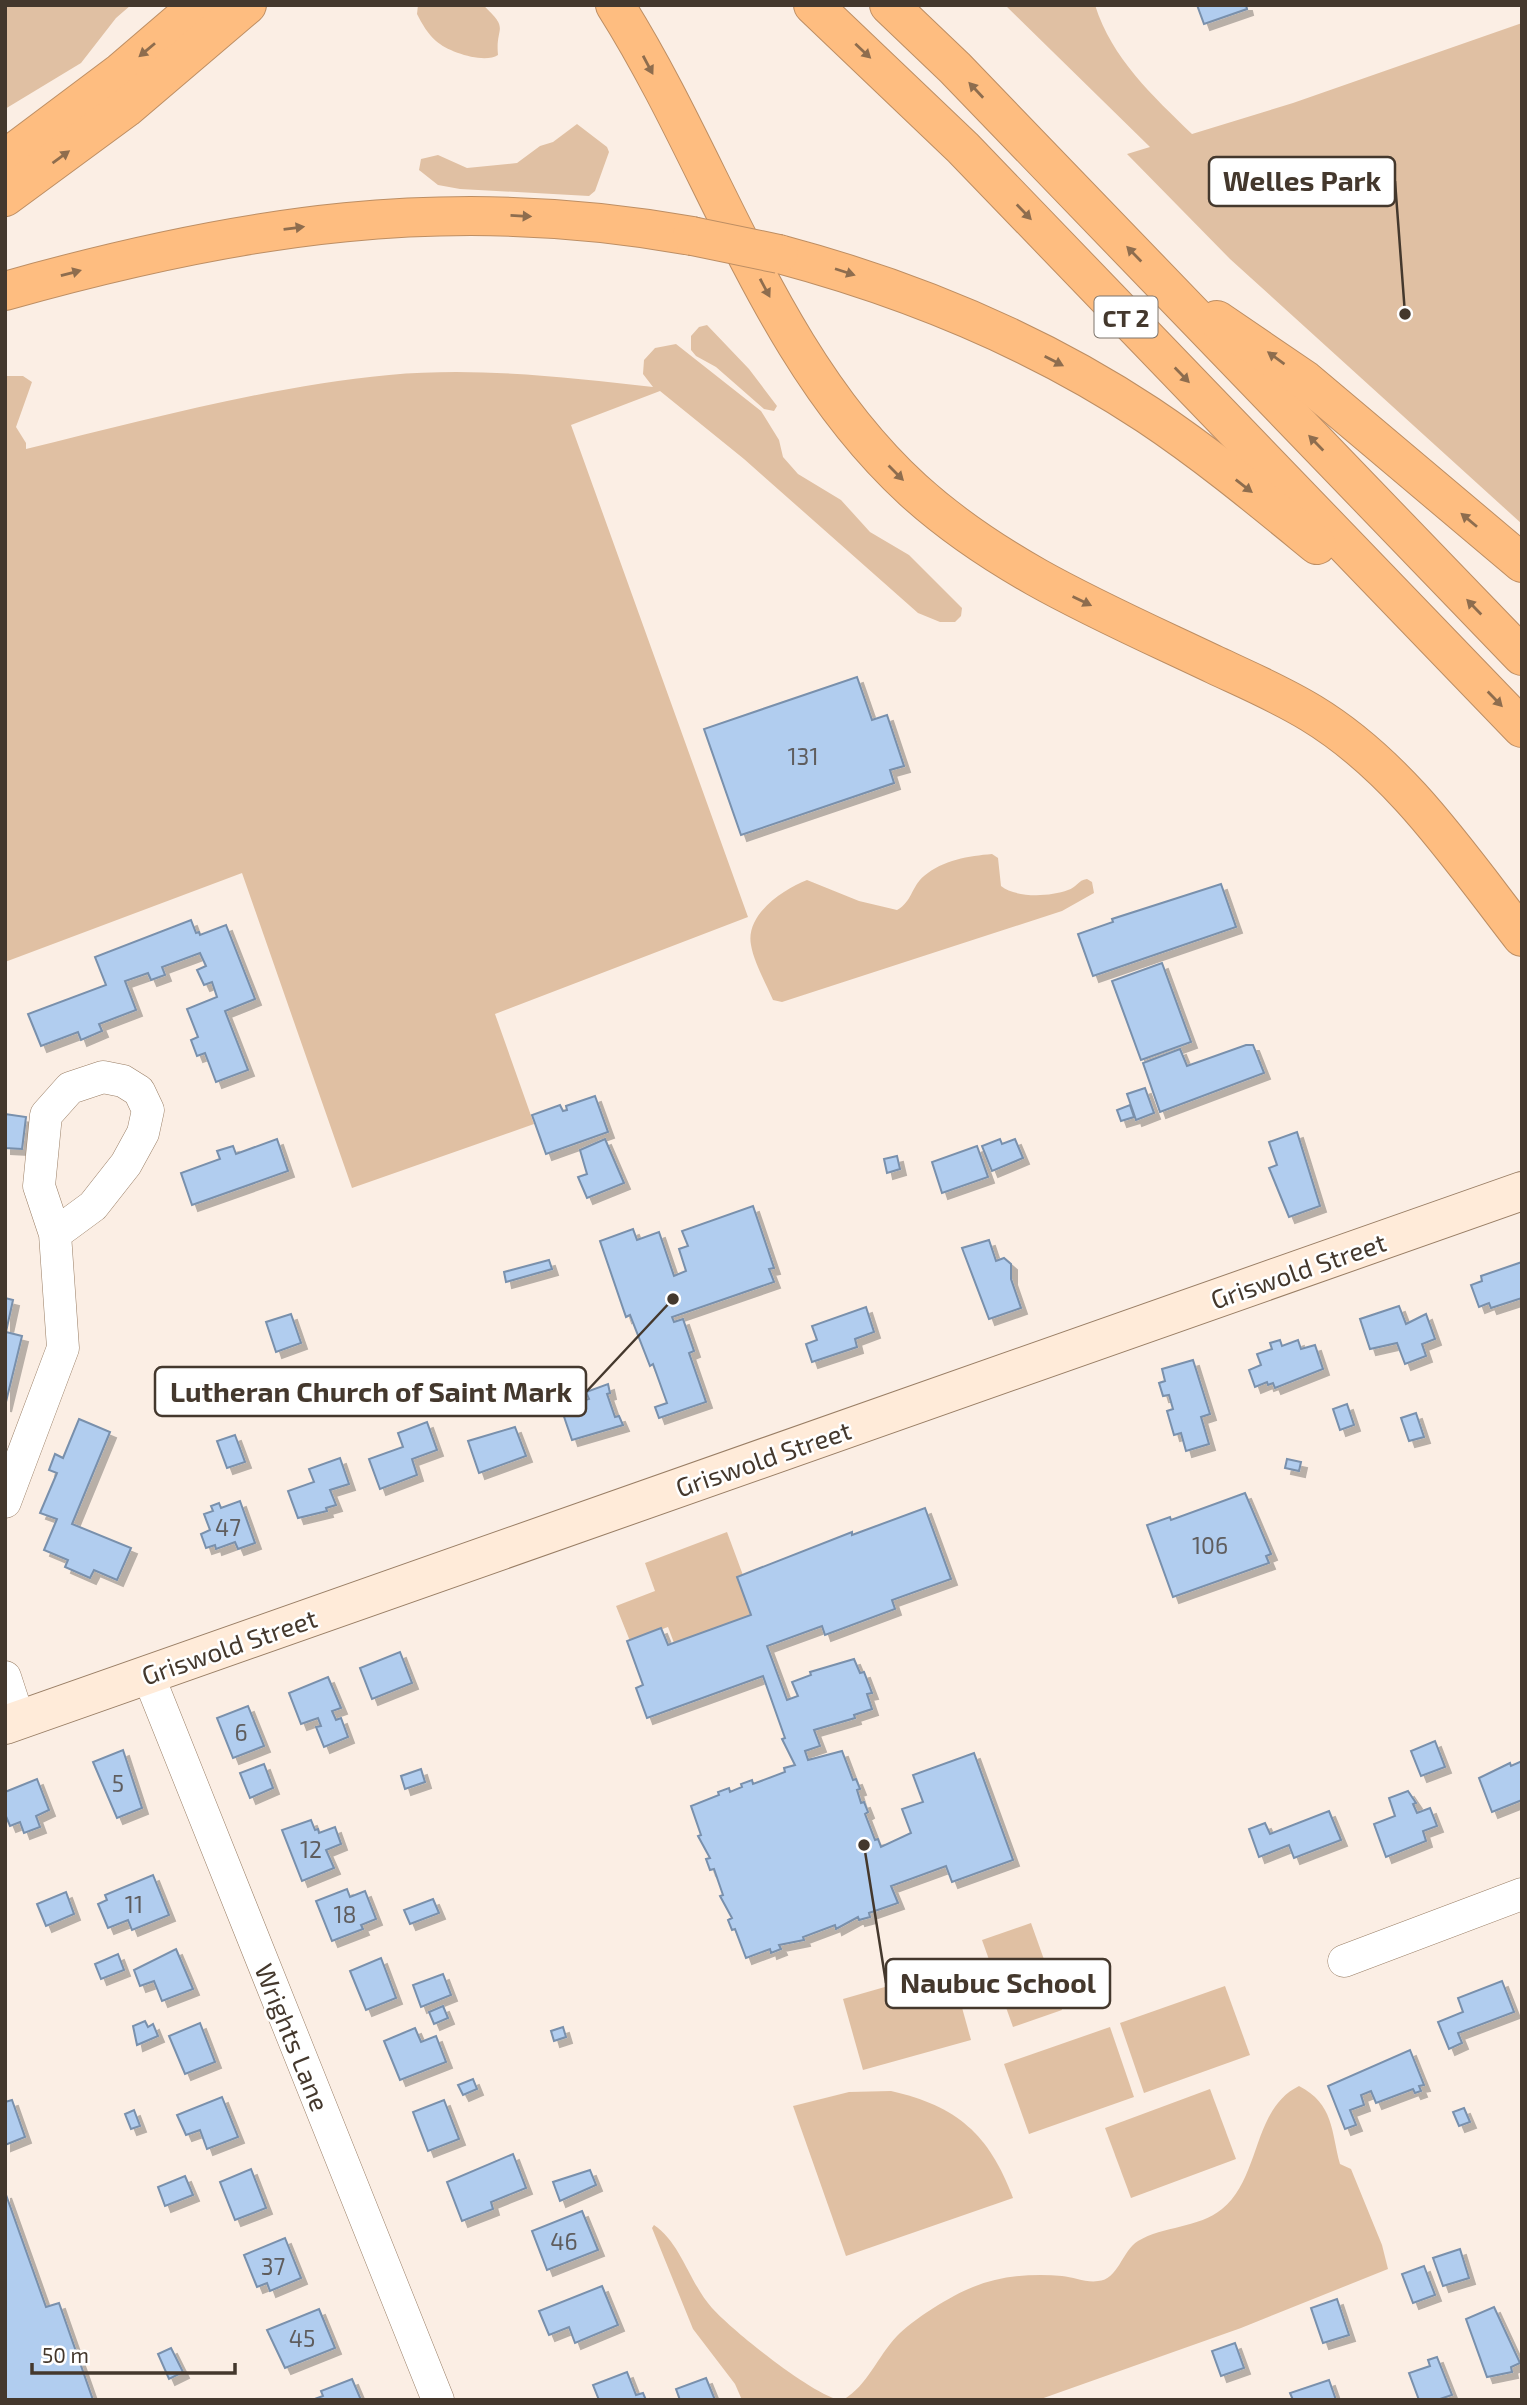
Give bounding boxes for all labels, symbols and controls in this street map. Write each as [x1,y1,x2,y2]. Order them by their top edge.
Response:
one-way arrow [139,42,156,57]
one-way arrow [854,43,872,59]
one-way arrow [642,55,654,75]
one-way arrow [968,82,984,99]
one-way arrow [52,150,70,164]
callout: Welles Park [1209,157,1395,206]
text: Welles Park [1223,163,1382,197]
one-way arrow [1016,203,1033,220]
one-way arrow [510,210,532,221]
one-way arrow [283,222,305,233]
one-way arrow [1126,246,1142,263]
one-way arrow [60,267,82,278]
one-way arrow [835,268,856,278]
one-way arrow [759,278,771,298]
road number: CT 2 [1094,296,1158,338]
one-way arrow [1267,351,1285,365]
one-way arrow [1045,354,1065,366]
one-way arrow [1174,366,1190,383]
one-way arrow [1309,435,1325,452]
one-way arrow [887,464,904,480]
one-way arrow [1235,478,1253,492]
one-way arrow [1460,513,1477,528]
one-way arrow [1072,596,1092,607]
one-way arrow [1466,598,1483,615]
one-way arrow [1486,690,1502,707]
house number: 131 [787,742,819,770]
street label: Griswold Street [1206,1225,1390,1314]
callout: Lutheran Church of Saint Mark [155,1367,586,1416]
text: Lutheran Church of Saint Mark [170,1374,572,1408]
street label: Griswold Street [671,1413,855,1502]
house number: 47 [215,1513,241,1541]
house number: 106 [1192,1531,1228,1559]
street label: Griswold Street [137,1601,321,1690]
house number: 6 [234,1718,248,1746]
house number: 5 [112,1769,124,1797]
house number: 12 [300,1835,322,1863]
house number: 11 [125,1890,143,1918]
house number: 18 [333,1900,357,1928]
street label: Wrights Lane [249,1959,337,2115]
callout: Naubuc School [886,1959,1110,2008]
text: Naubuc School [900,1965,1097,1999]
house number: 46 [550,2227,578,2255]
house number: 37 [261,2252,285,2280]
house number: 45 [289,2324,315,2352]
scale bar [32,2332,234,2376]
text: 50 m [42,2342,89,2367]

